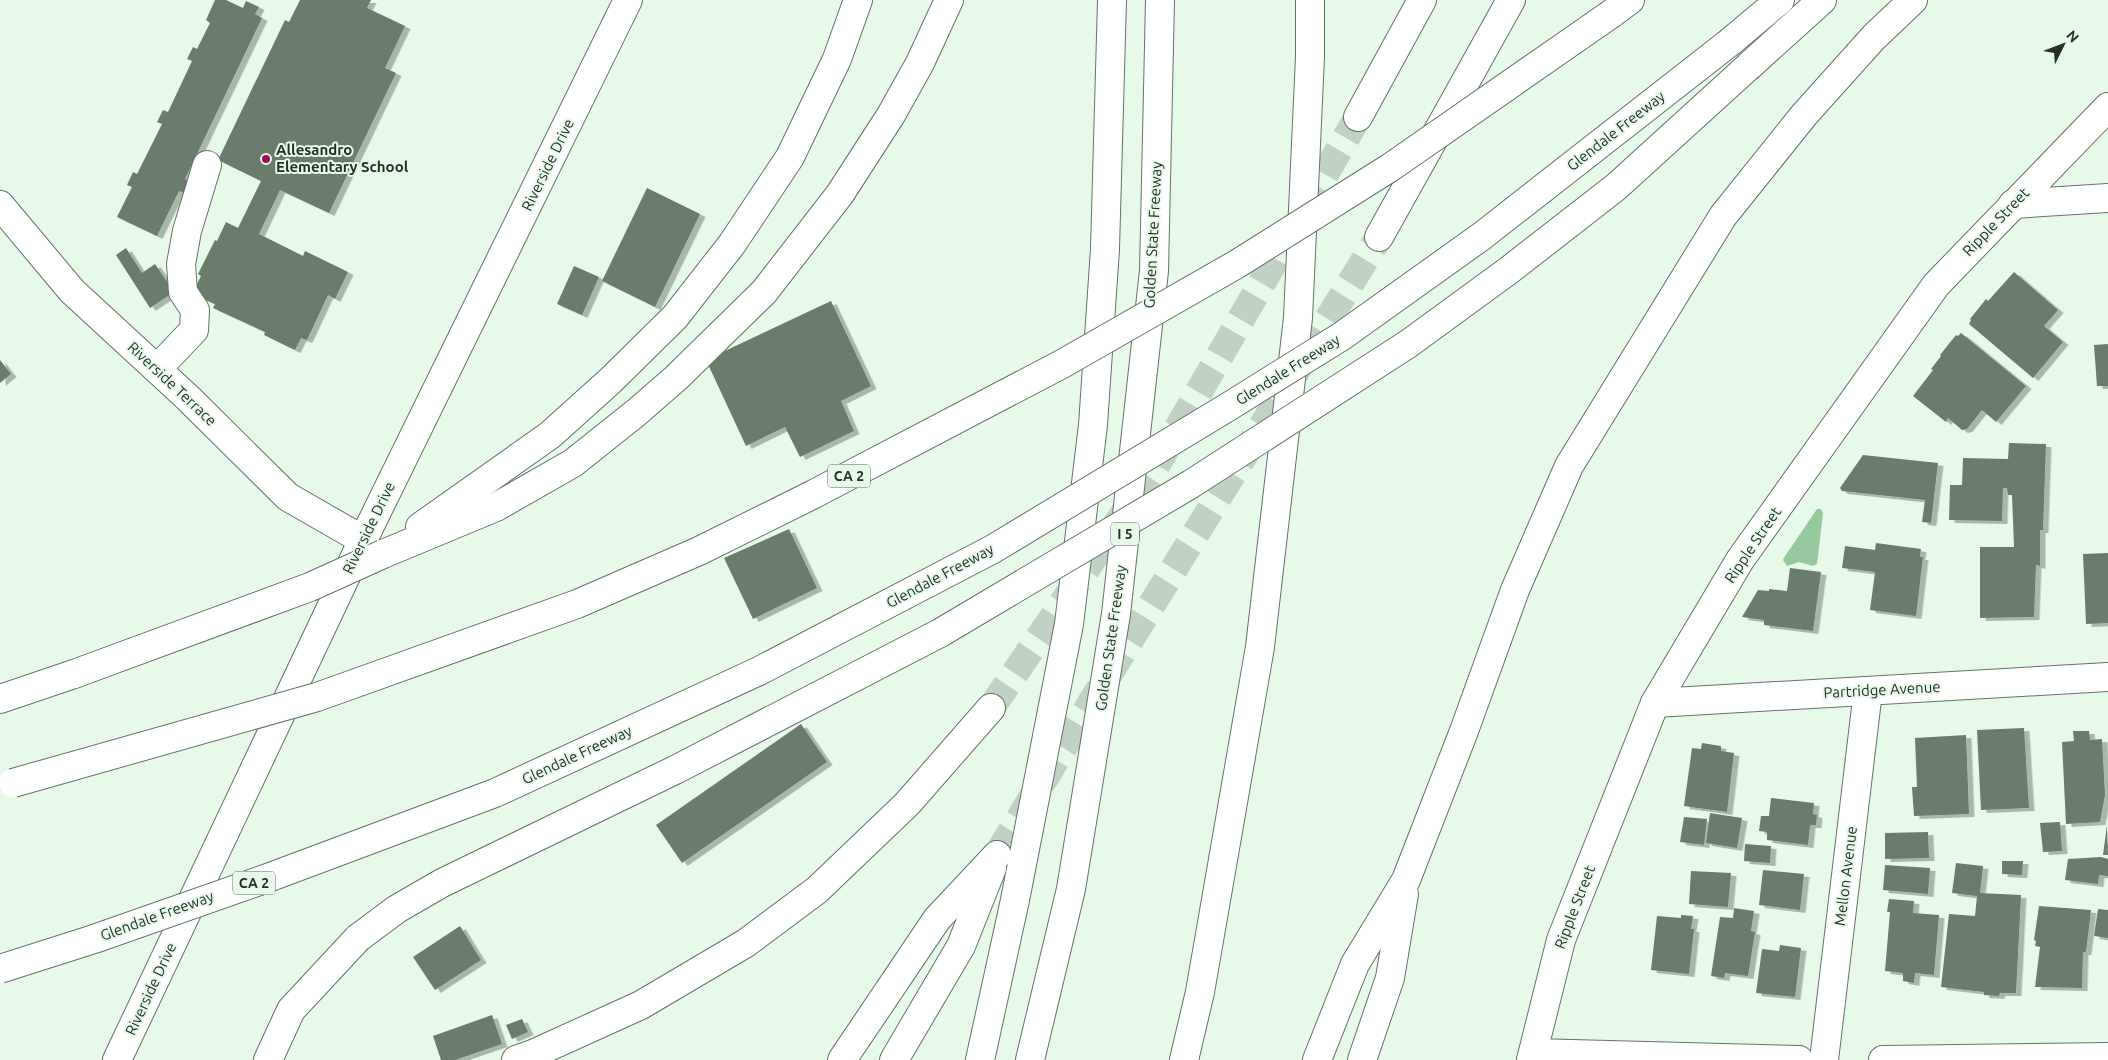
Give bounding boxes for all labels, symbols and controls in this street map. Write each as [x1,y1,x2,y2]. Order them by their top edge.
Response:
north arrow [2038,20,2088,70]
text: N [2063,27,2082,46]
street label: Glendale Freeway [1563,87,1668,174]
street label: Riverside Drive [518,116,577,214]
place label: Allesandro Elementary School [276,141,409,175]
marker: Allesandro Elementary School [260,153,272,165]
street label: Golden State Freeway [1140,161,1165,309]
street label: Ripple Street [1959,184,2032,259]
street label: Glendale Freeway [1233,331,1343,408]
street label: Riverside Terrace [124,338,220,429]
road number: CA 2 [828,464,870,488]
street label: Riverside Drive [339,479,398,577]
street label: Ripple Street [1721,503,1784,586]
road number: I 5 [1111,522,1139,546]
street label: Glendale Freeway [883,540,996,611]
street label: Golden State Freeway [1092,564,1129,712]
street label: Partridge Avenue [1823,678,1941,701]
street label: Glendale Freeway [519,722,634,787]
street label: Mellon Avenue [1831,825,1860,927]
street label: Ripple Street [1551,863,1598,951]
road number: CA 2 [233,871,275,894]
street label: Glendale Freeway [98,887,216,944]
street label: Riverside Drive [122,940,179,1038]

